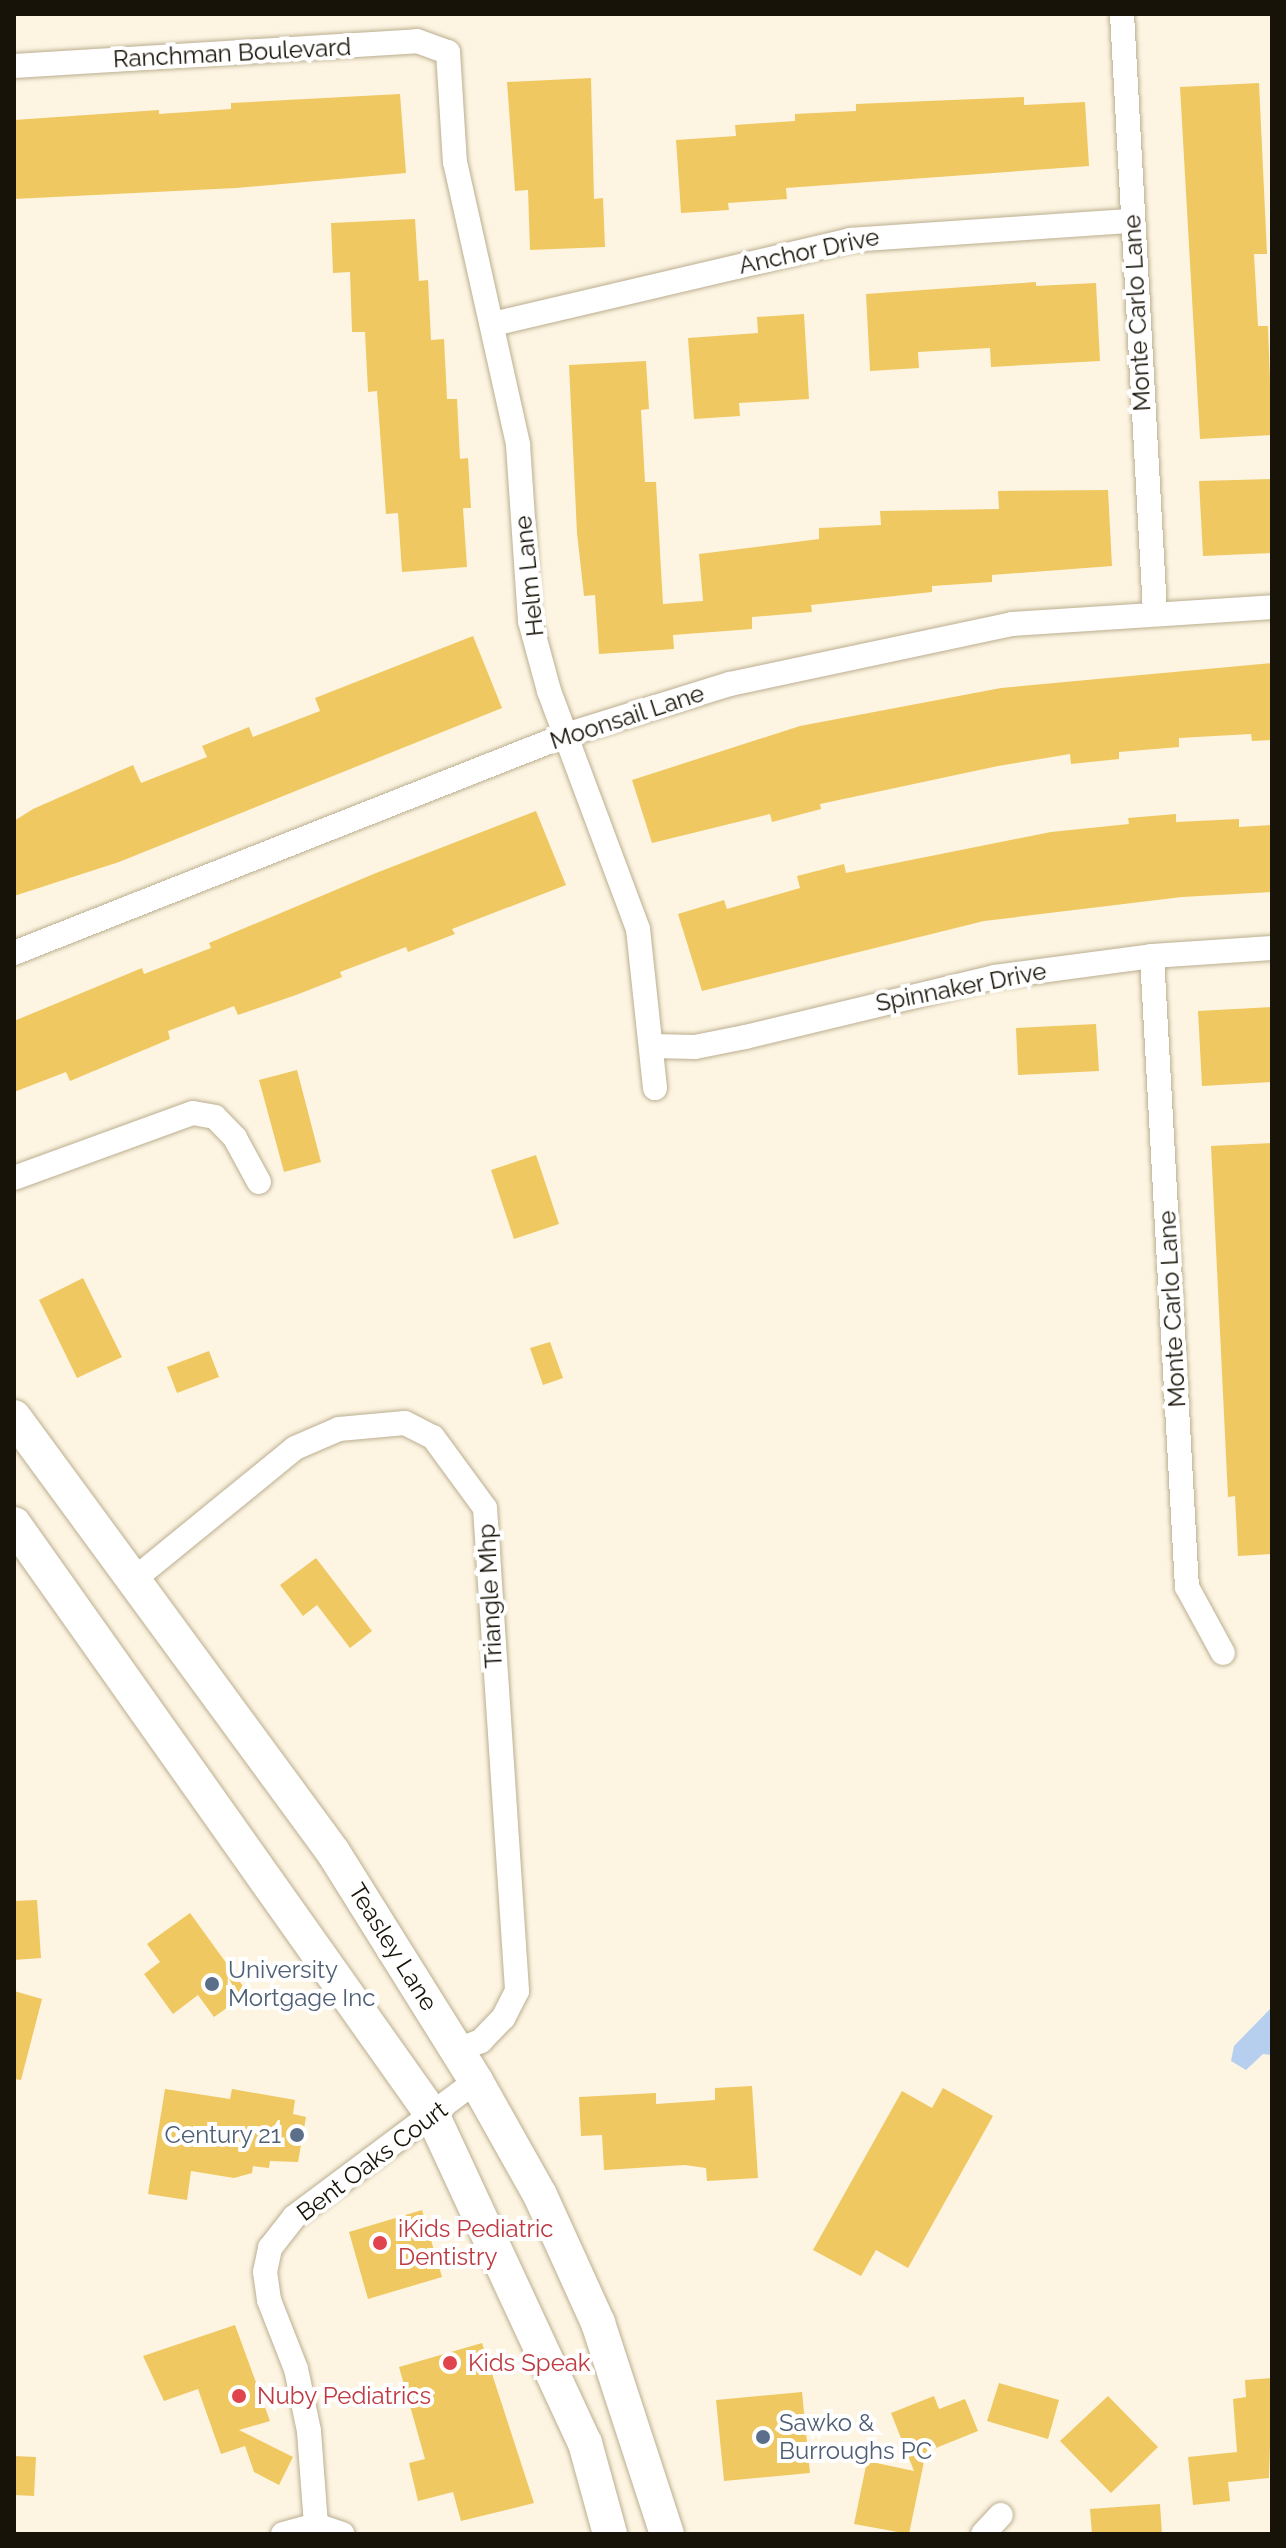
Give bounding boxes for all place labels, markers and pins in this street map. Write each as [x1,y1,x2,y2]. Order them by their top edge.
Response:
place label: University Mortgage Inc [228,1956,375,2012]
marker: University Mortgage Inc [203,1975,221,1993]
place label: Century 21 [164,2121,281,2149]
marker: Century 21 [288,2126,306,2144]
place label: iKids Pediatric Dentistry [398,2215,553,2271]
marker: iKids Pediatric Dentistry [369,2232,391,2254]
place label: Kids Speak [468,2349,591,2377]
marker: Kids Speak [439,2352,461,2374]
place label: Nuby Pediatrics [257,2382,432,2410]
marker: Nuby Pediatrics [228,2385,250,2407]
place label: Sawko & Burroughs PC [779,2409,932,2465]
marker: Sawko & Burroughs PC [754,2428,772,2446]

